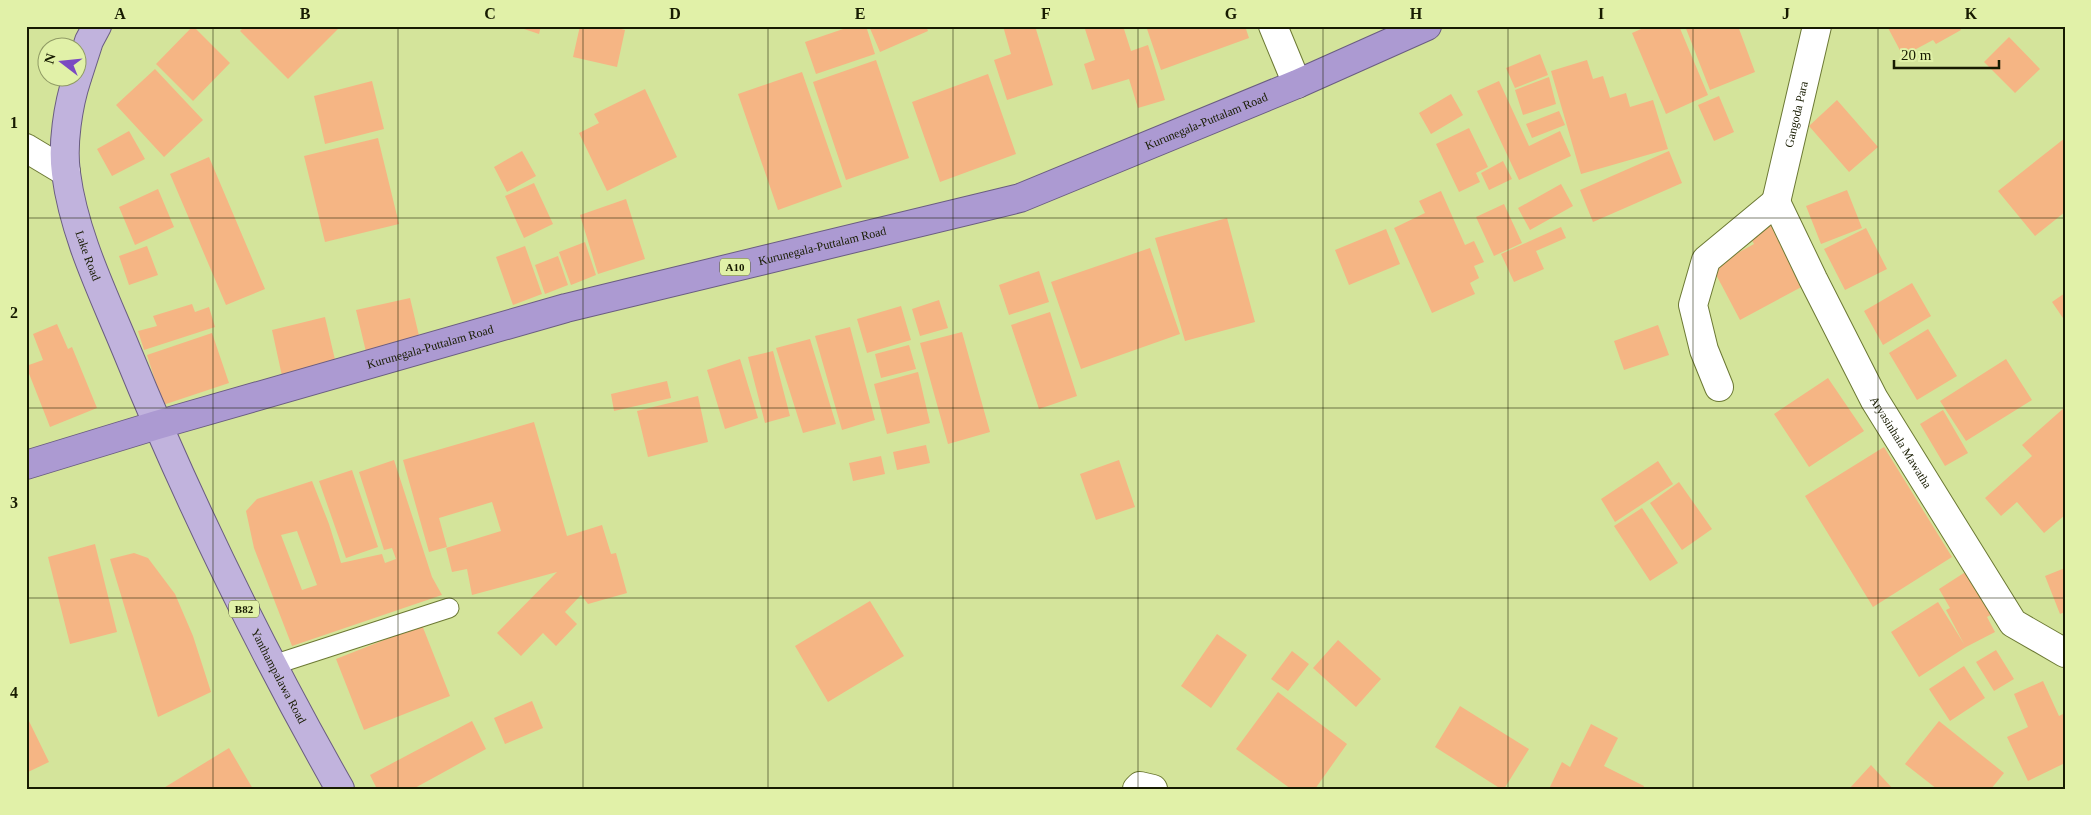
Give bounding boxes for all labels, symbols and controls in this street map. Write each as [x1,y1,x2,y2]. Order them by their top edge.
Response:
text: A [114,5,126,22]
text: B [300,5,311,22]
text: C [484,5,496,22]
text: D [669,5,681,22]
text: E [855,5,865,22]
text: F [1041,5,1051,22]
text: G [1225,5,1238,22]
text: H [1410,5,1423,22]
text: I [1598,5,1604,22]
text: J [1782,5,1790,22]
text: K [1965,5,1978,22]
north arrow [38,38,88,88]
scale bar [1894,38,1998,70]
text: 20 m [1901,47,1932,63]
text: N [41,52,59,65]
street label: Gangoda Para [1782,79,1811,149]
street label: Kurunegala-Puttalam Road [1143,90,1270,153]
text: 1 [10,114,18,131]
street label: Kurunegala-Puttalam Road [757,224,888,268]
street label: Lake Road [72,229,104,283]
road number: A10 [720,258,750,276]
text: 2 [10,304,18,321]
street label: Kurunegala-Puttalam Road [365,322,495,372]
street label: Aryasinhala Mawatha [1867,394,1935,491]
text: 3 [10,494,18,511]
road number: B82 [229,600,259,618]
street label: Yanthampalawa Road [248,626,309,726]
text: 4 [10,684,18,701]

